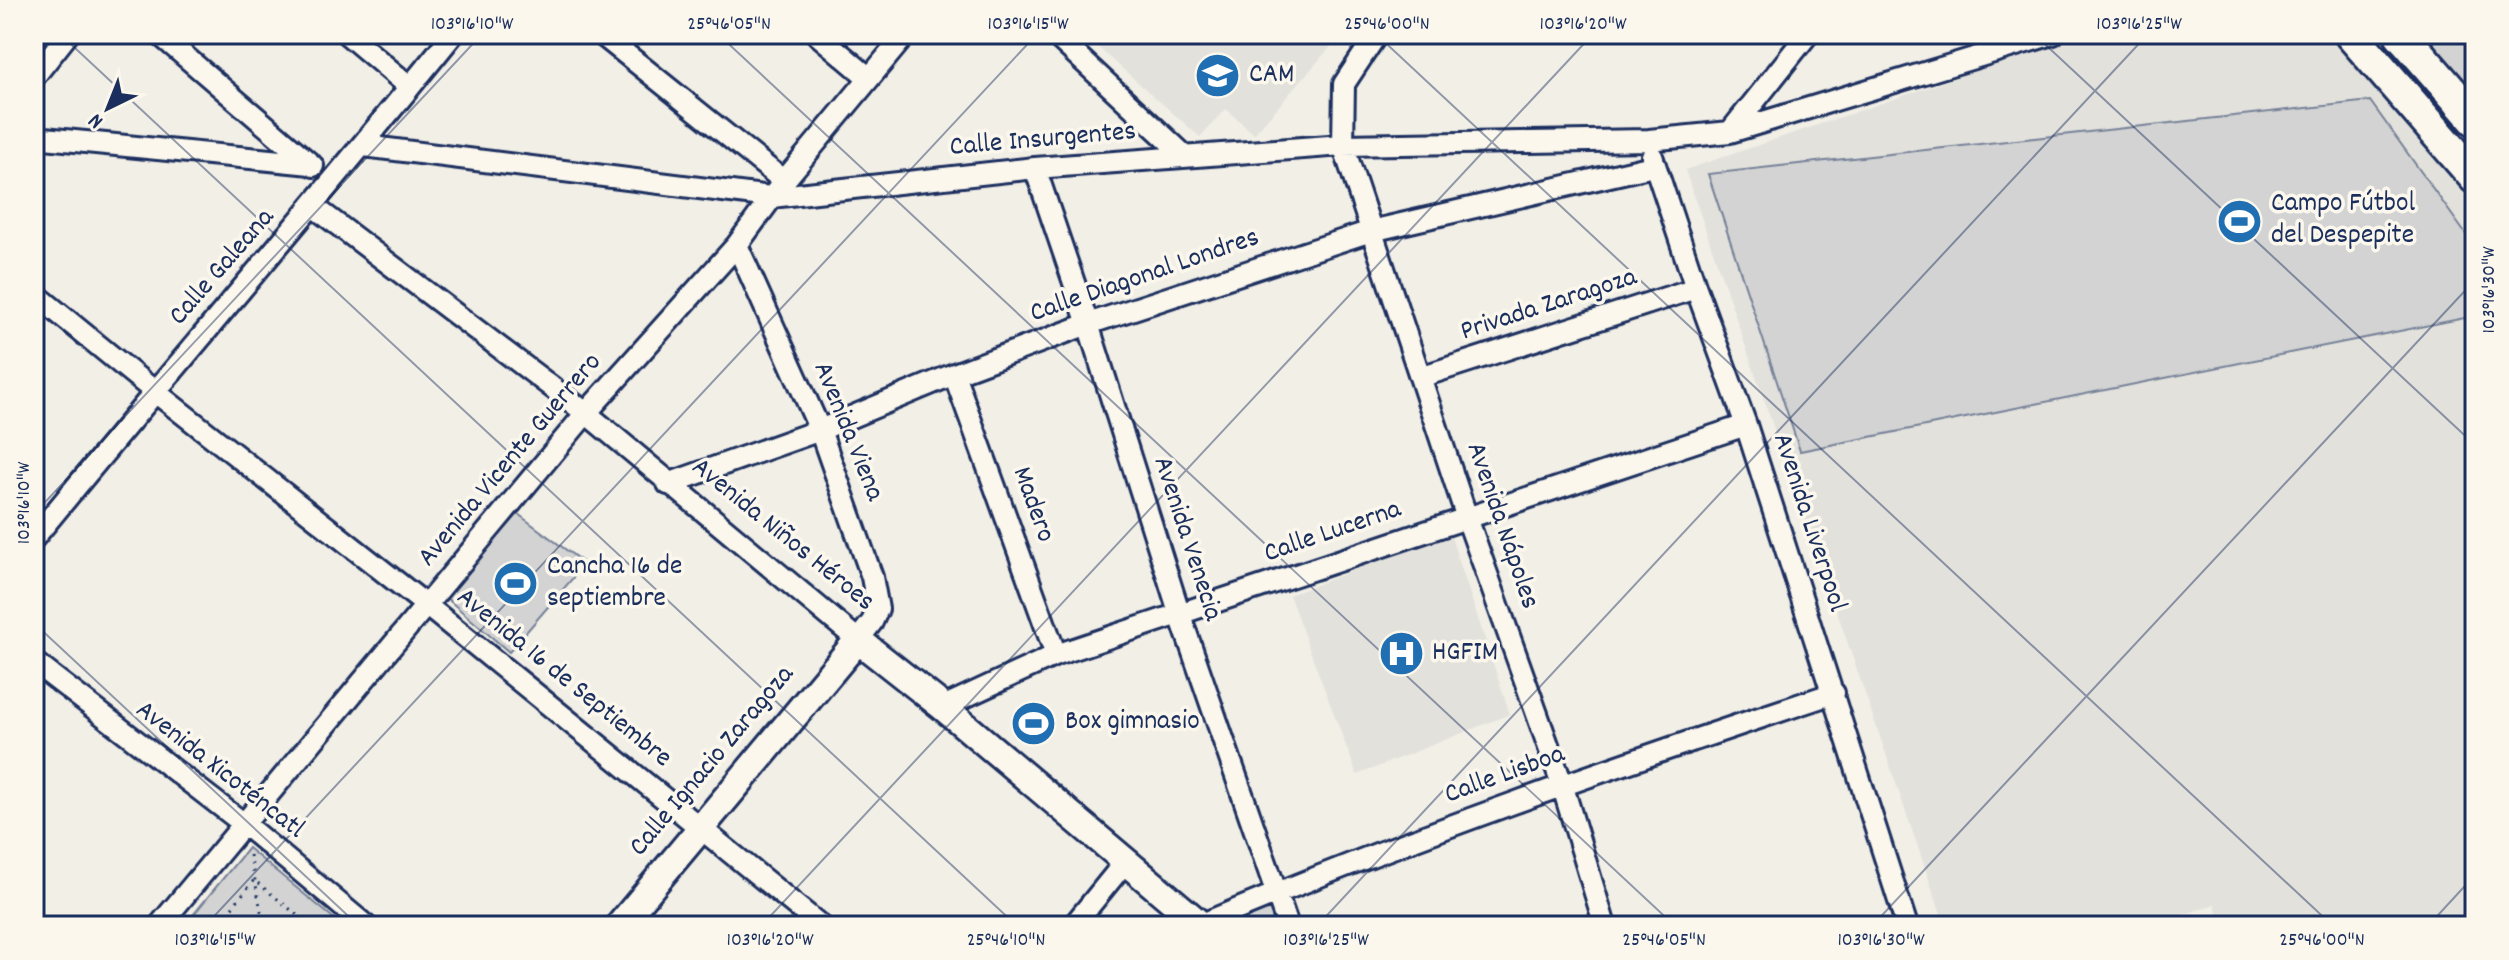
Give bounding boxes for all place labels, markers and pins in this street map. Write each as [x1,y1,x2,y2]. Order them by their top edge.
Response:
school or university icon: CAM [1194,52,1242,100]
place label: CAM [1249,56,1295,96]
place label: Campo Fútbol del Despepite [2271,185,2415,257]
sports icon: Campo Fútbol del Despepite [2216,197,2264,245]
place label: Cancha 16 de septiembre [547,548,682,620]
sports icon: Cancha 16 de septiembre [492,560,540,608]
hospital icon: HGFIM [1377,630,1425,678]
place label: HGFIM [1432,634,1498,674]
sports icon: Box gimnasio [1010,699,1058,747]
place label: Box gimnasio [1065,703,1200,743]

